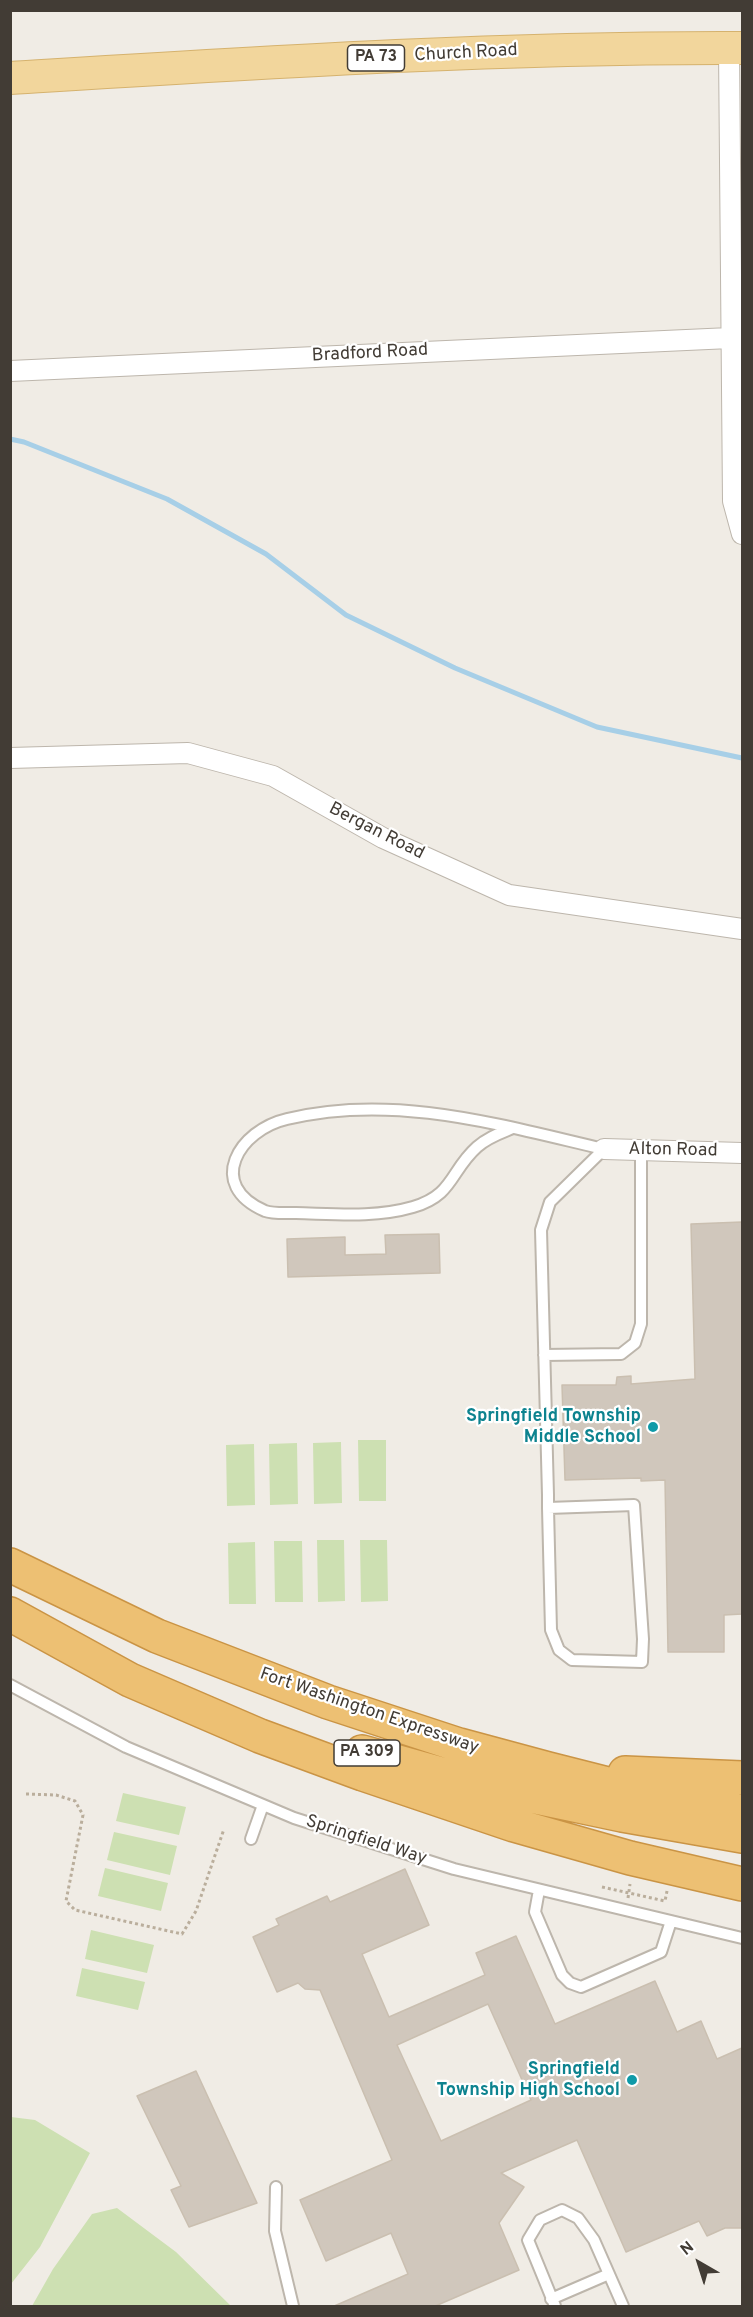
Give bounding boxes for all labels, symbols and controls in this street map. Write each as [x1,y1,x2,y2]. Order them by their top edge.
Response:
street label: Church Road [414,41,518,67]
road number: PA 73 [348,45,404,71]
street label: Bradford Road [311,340,429,368]
street label: Bergan Road [325,799,427,865]
street label: Alton Road [628,1139,718,1163]
place label: Springfield Township Middle School [466,1406,641,1448]
marker: Springfield Township Middle School [646,1420,660,1434]
street label: Fort Washington Expressway [257,1664,481,1760]
road number: PA 309 [334,1740,400,1766]
street label: Springfield Way [303,1811,429,1871]
place label: Springfield Township High School [436,2059,620,2102]
marker: Springfield Township High School [625,2073,639,2087]
north arrow [669,2233,729,2293]
text: N [677,2238,698,2260]

